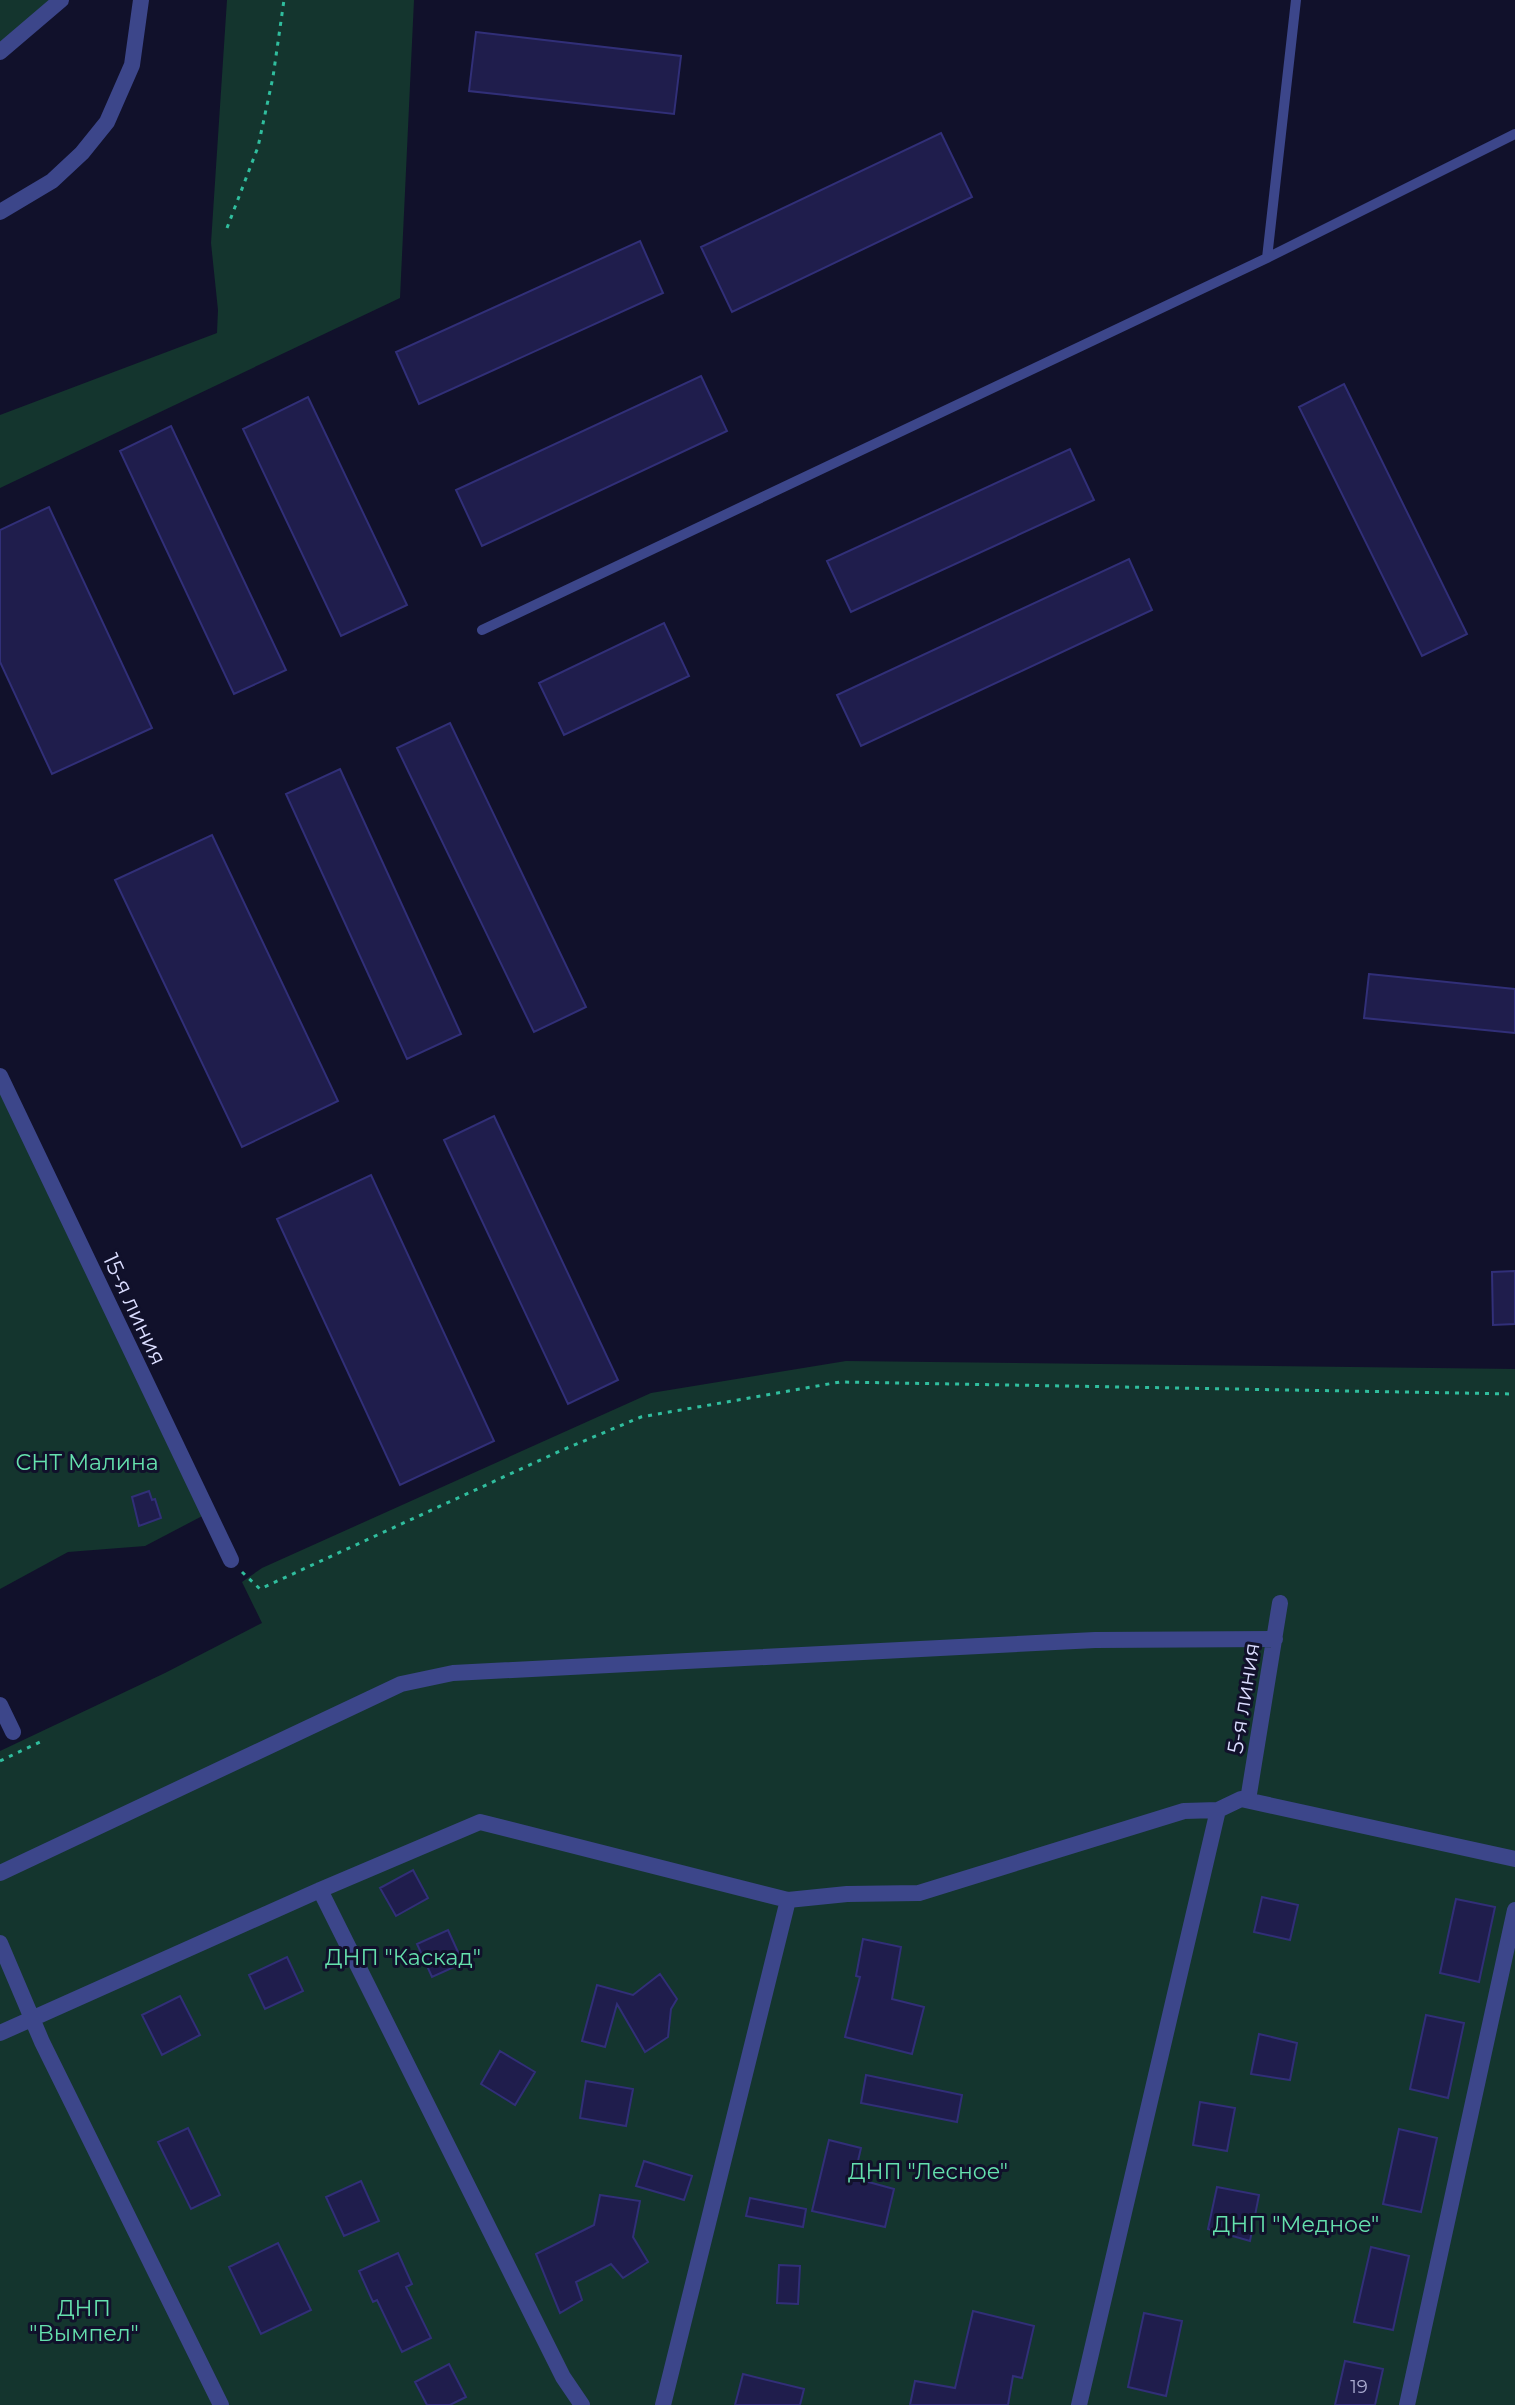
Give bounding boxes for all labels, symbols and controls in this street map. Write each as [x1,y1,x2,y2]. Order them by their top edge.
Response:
street label: 15-я линия [97,1249,172,1369]
park label: СНТ Малина [15,1449,159,1476]
street label: 5-я линия [1221,1641,1266,1755]
park label: ДНП "Каскад" [325,1944,481,1971]
park label: ДНП "Лесное" [848,2158,1008,2185]
park label: ДНП "Медное" [1213,2211,1379,2238]
park label: ДНП "Вымпел" [29,2295,139,2347]
house number: 19 [1350,2376,1368,2398]

